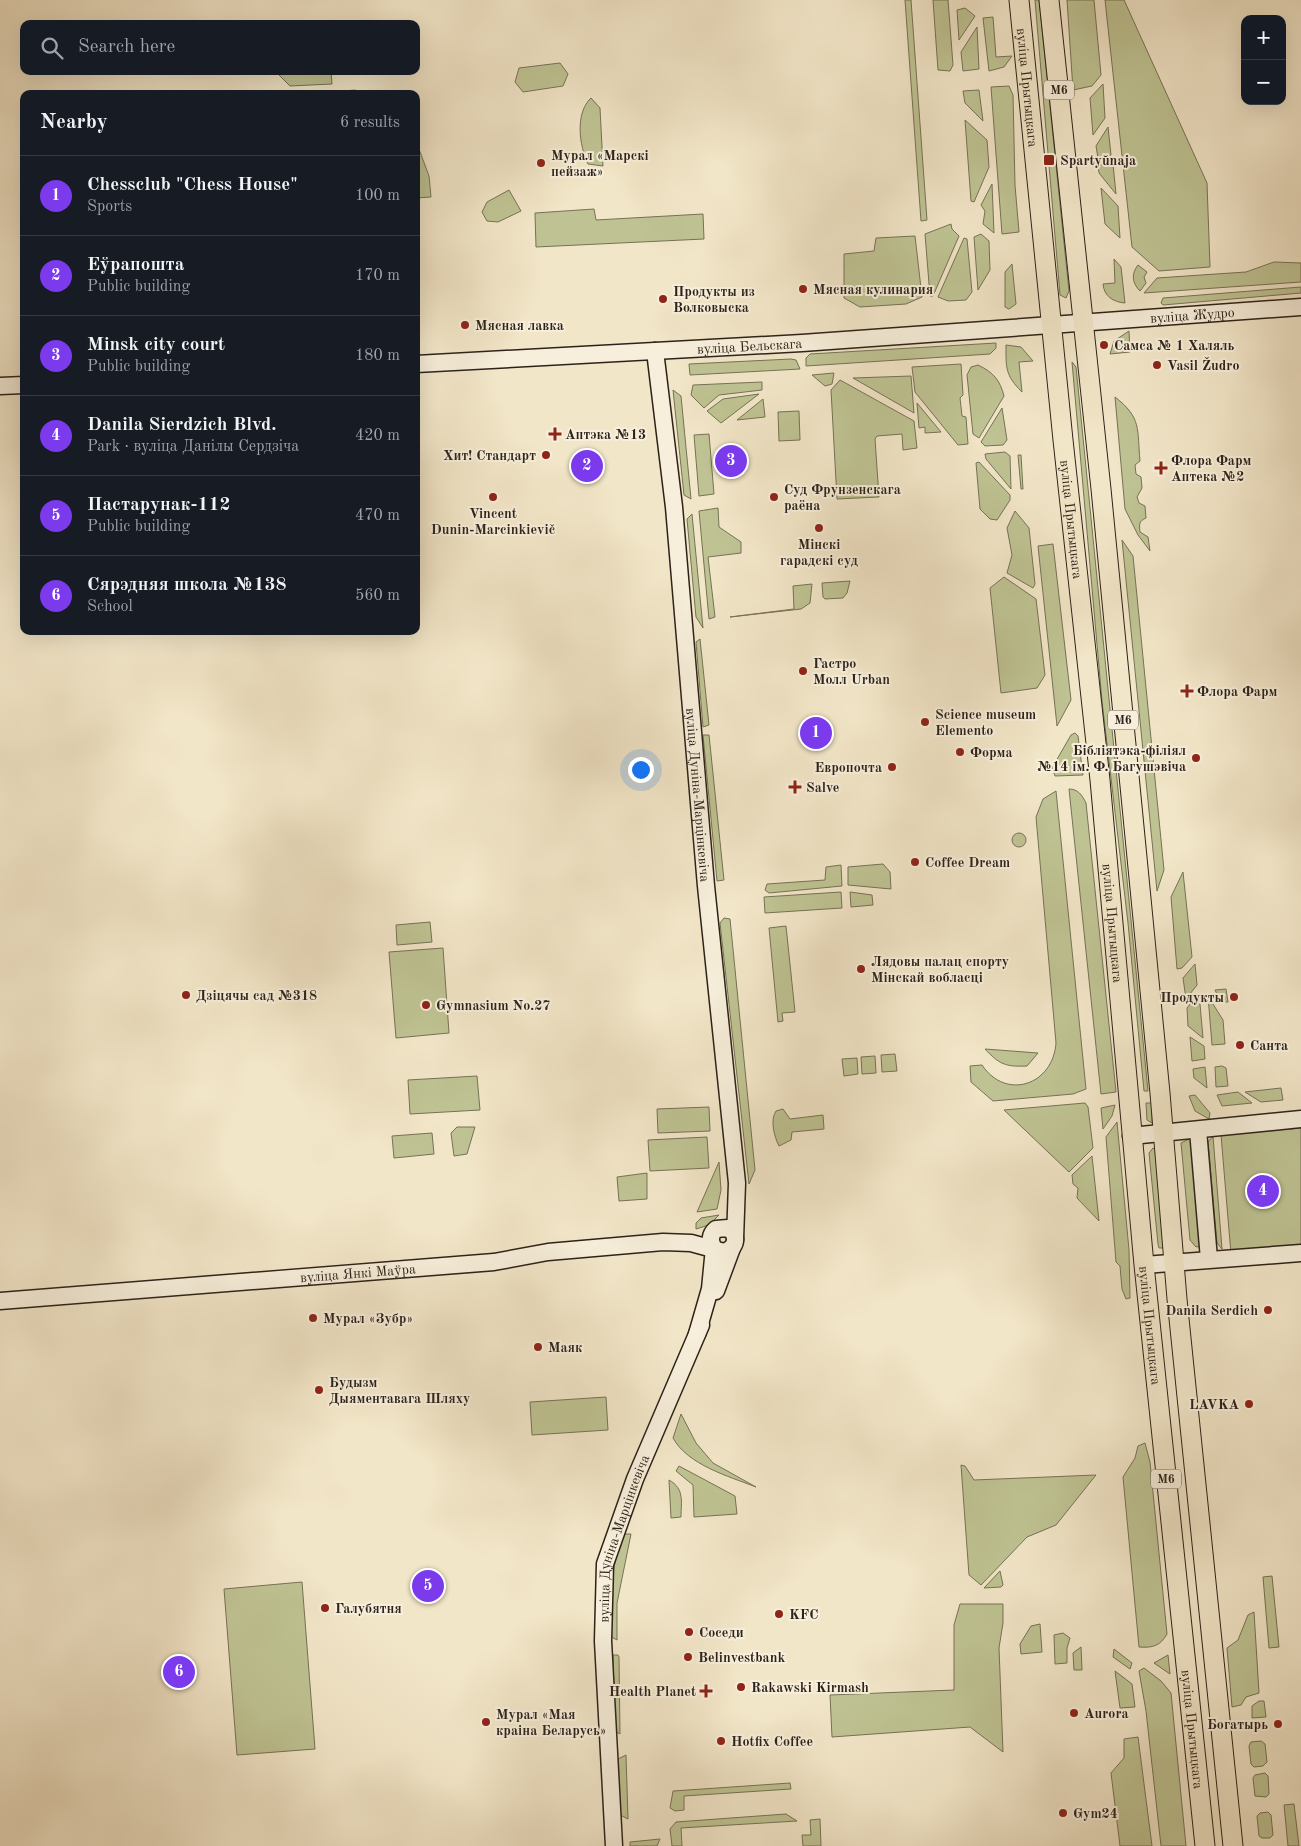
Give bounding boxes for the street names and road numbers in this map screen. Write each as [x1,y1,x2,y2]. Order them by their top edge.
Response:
street label: вуліца Прытыцкага [1014,27,1040,148]
road number: М6 [1044,80,1074,100]
street label: вуліца Жудро [1150,306,1235,326]
street label: вуліца Бельскага [697,337,803,357]
street label: вуліца Прытыцкага [1057,459,1084,580]
street label: вуліца Дуніна-Марцінкевіча [683,707,712,883]
road number: М6 [1108,710,1138,730]
street label: вуліца Прытыцкага [1100,863,1124,984]
street label: вуліца Янкі Маўра [300,1262,416,1285]
street label: вуліца Прытыцкага [1136,1265,1163,1386]
street label: вуліца Дуніна-Марцінкевіча [597,1453,653,1623]
road number: М6 [1151,1470,1181,1488]
street label: вуліца Прытыцкага [1179,1669,1205,1790]

